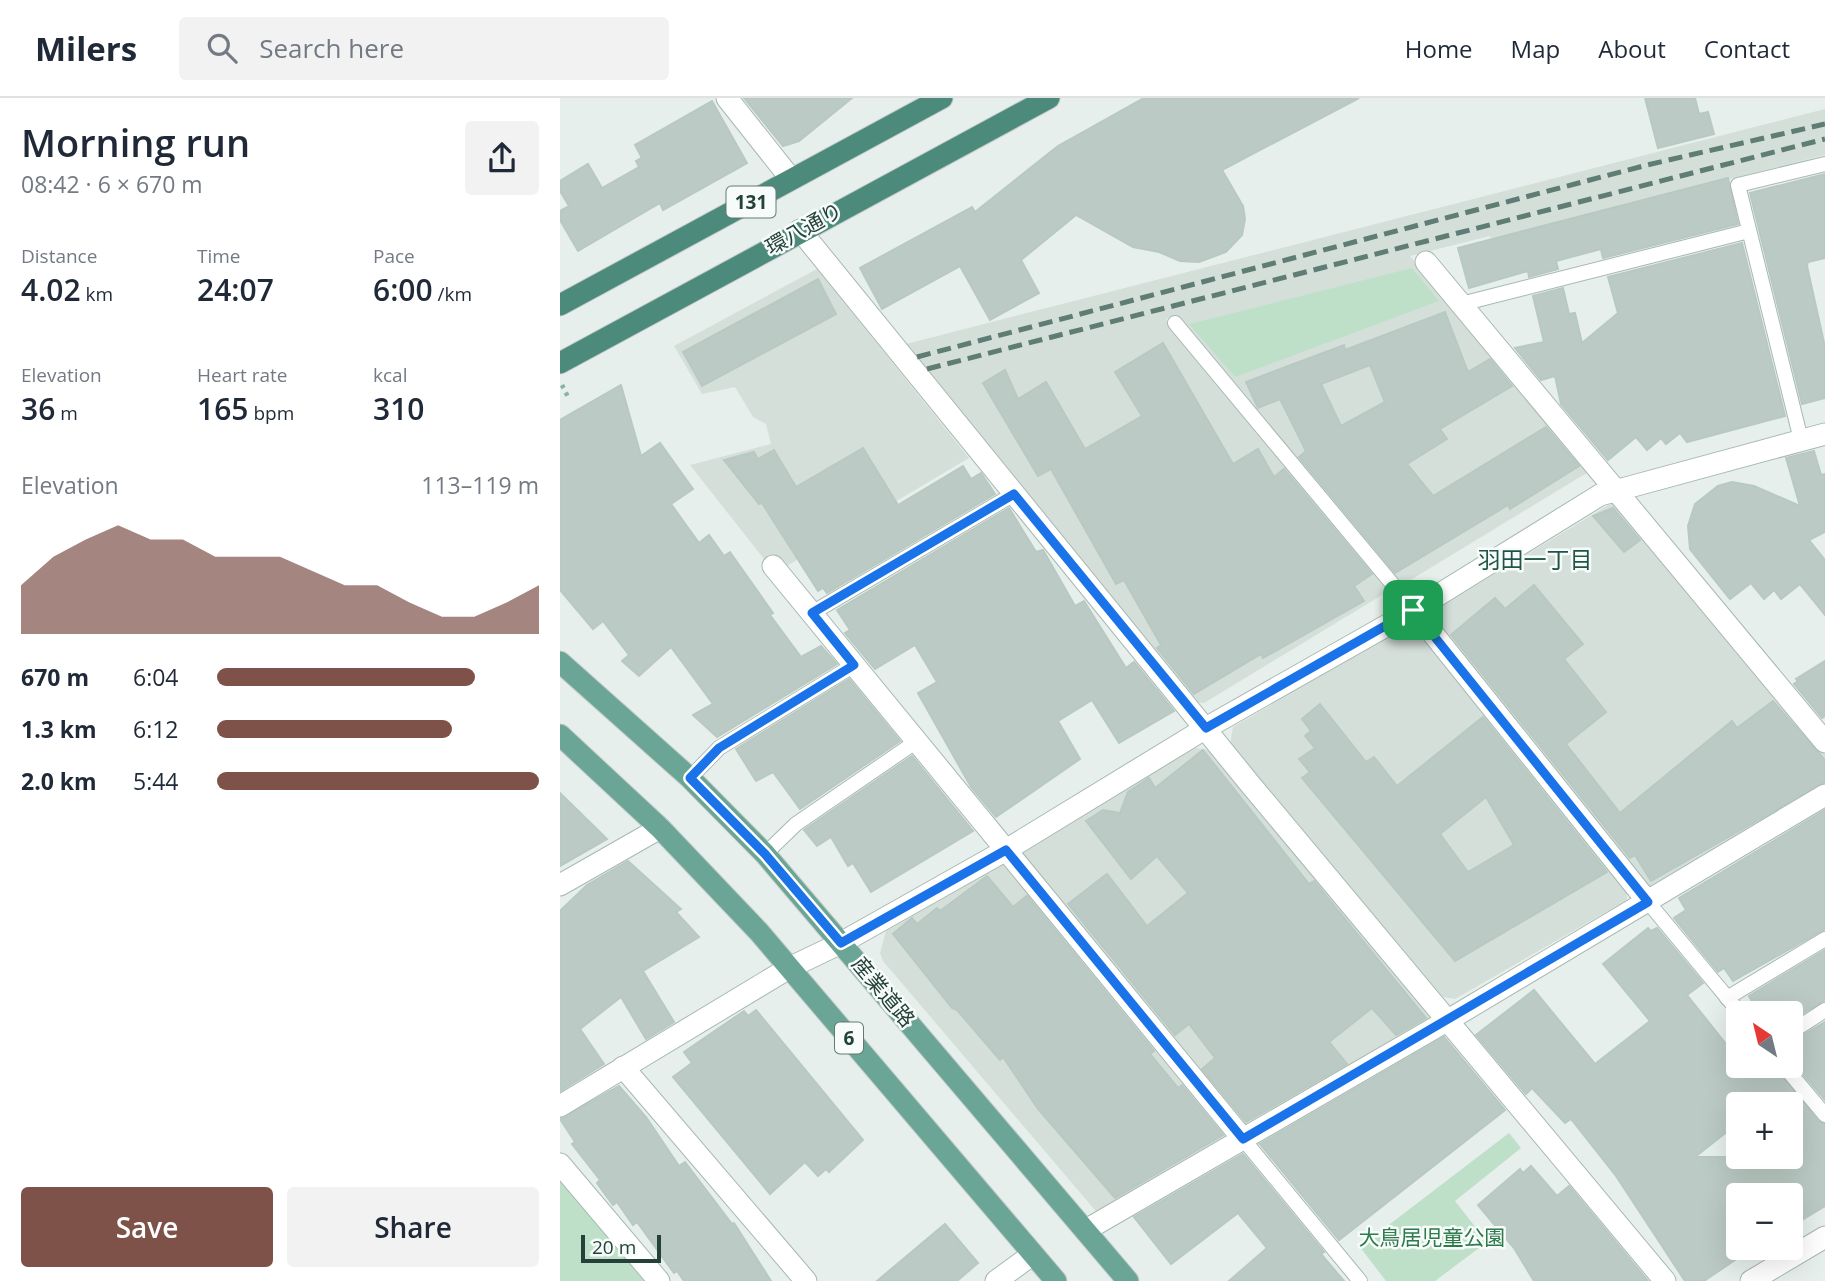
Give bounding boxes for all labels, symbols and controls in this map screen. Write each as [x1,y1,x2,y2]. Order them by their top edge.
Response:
search box [179,17,669,80]
text: Milers [35,26,137,71]
icon: search [203,29,241,67]
text: Search here [259,30,404,66]
text: Home [1405,32,1473,65]
text: Map [1511,32,1560,65]
text: About [1598,32,1666,65]
text: Contact [1704,32,1790,65]
text: Morning run [21,116,250,168]
button: share [465,121,539,195]
text: 08:42 · 6 × 670 m [21,168,203,200]
road number: 131 [726,186,776,218]
street label: 環八通り [760,196,847,261]
text: Distance [21,243,97,269]
text: Time [197,243,241,269]
text: Pace [373,243,415,269]
text: 4.02 [21,269,81,310]
text: 24:07 [197,269,274,310]
text: 6:00 [373,269,433,310]
text: km [81,281,113,307]
text: /km [433,281,472,307]
text: Elevation [21,362,102,388]
text: Heart rate [197,362,287,388]
text: kcal [373,362,407,388]
text: 36 [21,388,55,429]
text: 165 [197,388,248,429]
text: 310 [373,388,424,429]
text: m [55,400,78,426]
text: bpm [248,400,294,426]
text: Elevation [21,469,119,501]
text: 113–119 m [421,469,539,501]
district label: 羽田一丁目 [1478,543,1593,575]
pin [1383,580,1443,640]
icon: arrive [1394,591,1432,629]
text: 670 m [21,661,89,693]
text: 6:04 [133,661,179,693]
text: 1.3 km [21,713,97,745]
text: 6:12 [133,713,179,745]
text: 2.0 km [21,765,97,797]
text: 5:44 [133,765,179,797]
street label: 産業道路 [846,950,921,1033]
north arrow [1726,1001,1802,1078]
map controls [1726,1001,1803,1260]
road number: 6 [835,1022,863,1054]
button: + [1726,1092,1803,1169]
button: − [1726,1183,1803,1260]
button: Save [21,1187,273,1267]
button: Share [287,1187,539,1267]
park label: 大鳥居児童公園 [1359,1223,1506,1251]
scale bar [581,1232,662,1264]
text: 20 m [592,1234,636,1260]

